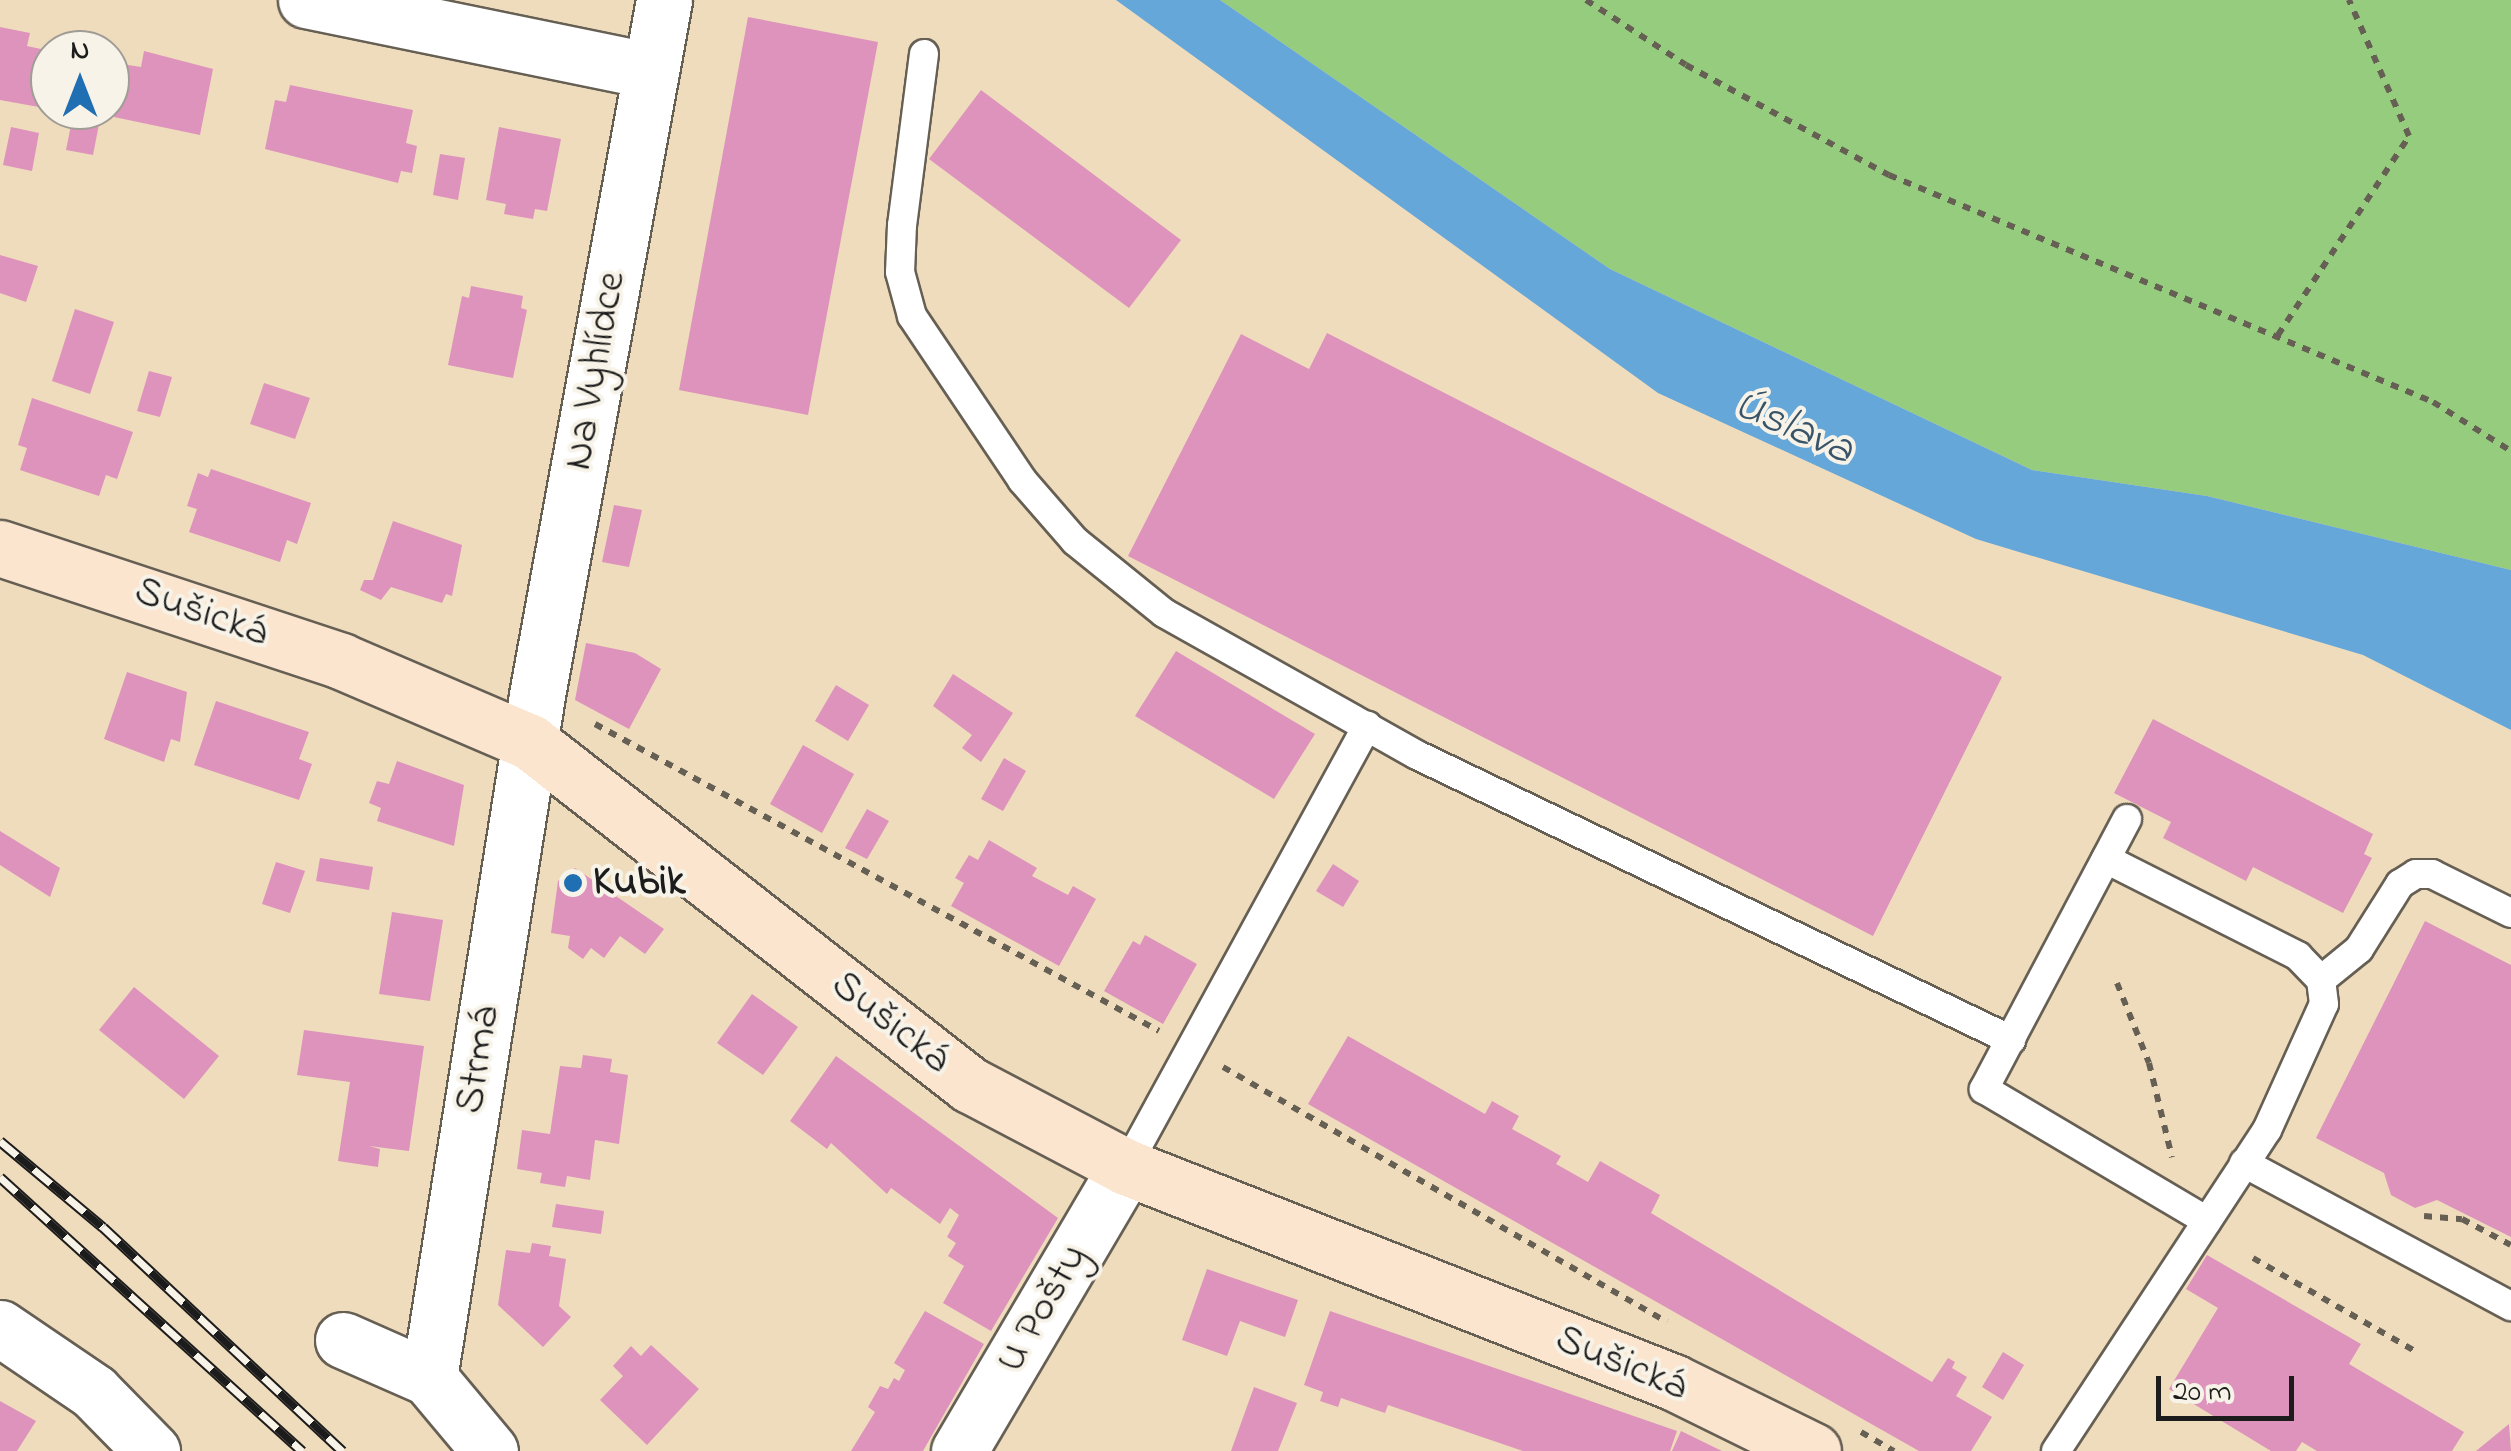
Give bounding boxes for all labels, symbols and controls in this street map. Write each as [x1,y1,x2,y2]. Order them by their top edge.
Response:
north arrow [30,30,130,130]
text: N [71,31,89,72]
street label: Na Vyhlídce [554,268,638,474]
water label: Úslava [1725,379,1861,479]
street label: Sušická [128,567,274,659]
place label: Kubik [593,858,685,908]
marker: Kubik [562,872,584,894]
street label: Sušická [820,961,960,1085]
street label: Strmá [446,1003,512,1117]
street label: U Pošty [986,1236,1100,1382]
street label: Sušická [1548,1315,1694,1413]
scale bar [2161,1356,2298,1418]
text: 20 m [2173,1371,2232,1415]

